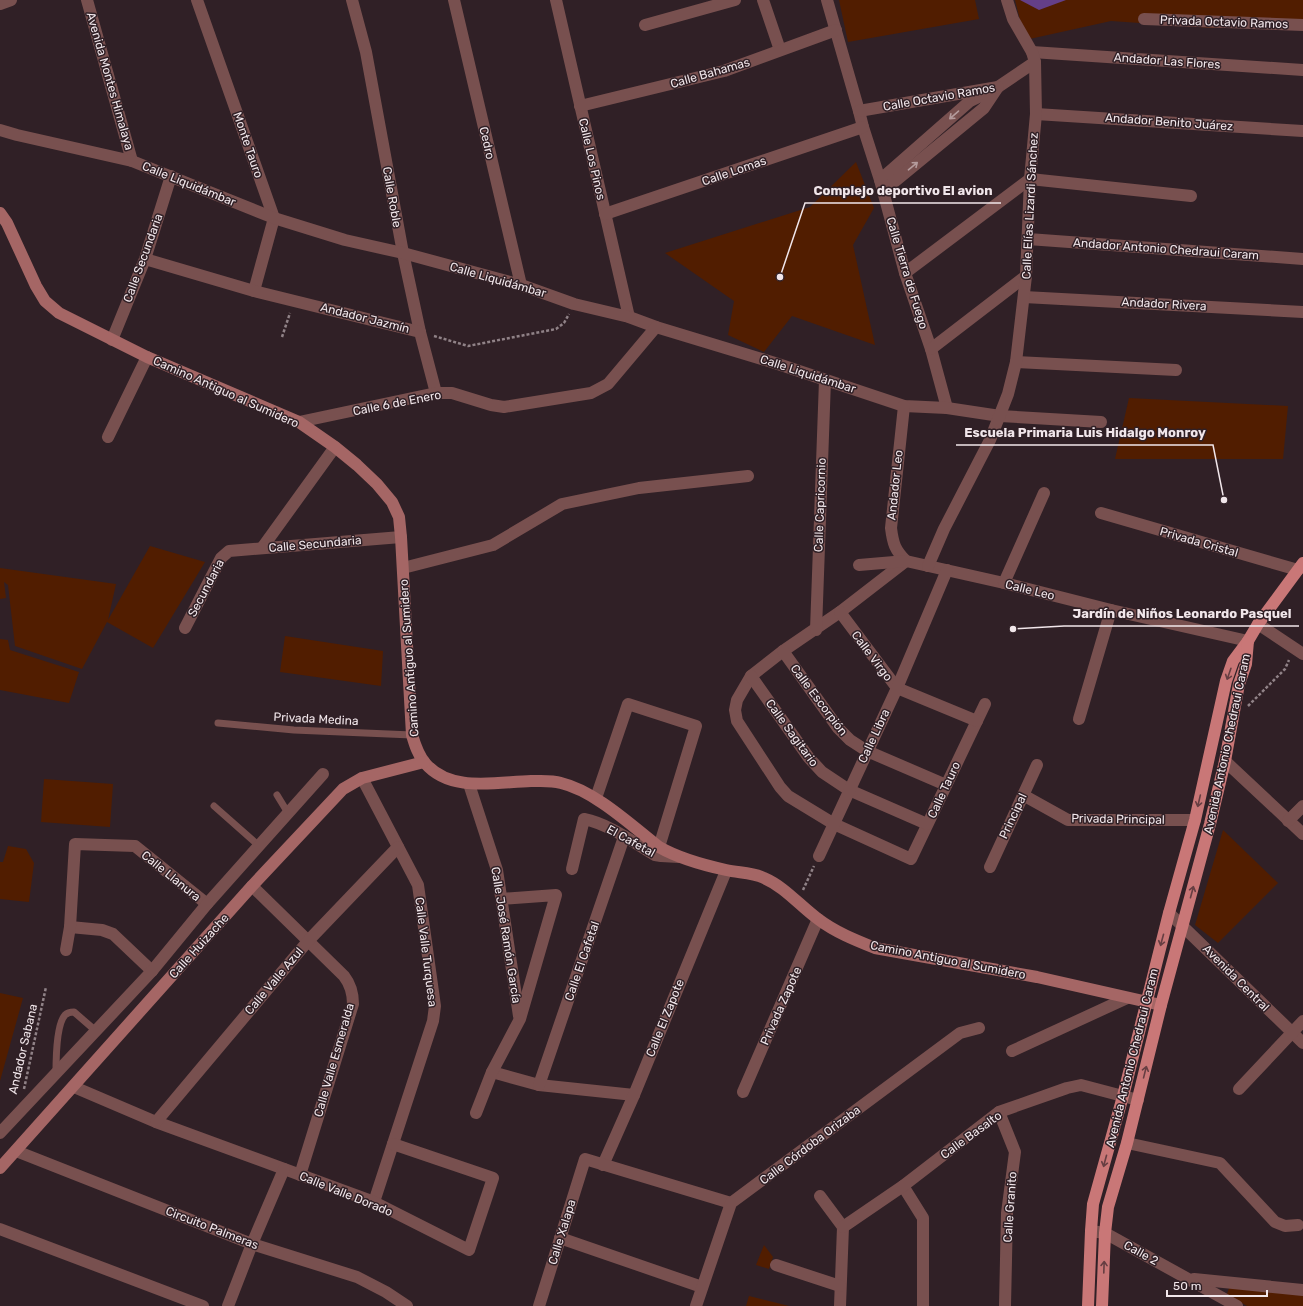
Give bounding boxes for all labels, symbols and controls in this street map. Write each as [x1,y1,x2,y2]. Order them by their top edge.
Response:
street label: Avenida Montes Himalaya [84,10,136,152]
street label: Privada Octavio Ramos [1160,13,1288,31]
street label: Andador Las Flores [1113,50,1221,72]
street label: Calle Bahamas [669,55,751,91]
street label: Calle Octavio Ramos [882,80,996,114]
street label: Monte Tauro [230,110,266,180]
one-way arrow [949,111,959,120]
street label: Andador Benito Juárez [1104,111,1234,133]
street label: Calle Los Pinos [576,117,608,201]
street label: Cedro [476,125,498,161]
street label: Calle Elías Lizardi Sánchez [1019,132,1041,280]
street label: Calle Lomas [700,153,768,189]
street label: Calle Liquidámbar [140,159,238,209]
one-way arrow [907,162,918,171]
street label: Calle Roble [380,165,404,229]
callout: Complejo deportivo El avion [805,178,1001,203]
text: Complejo deportivo El avion [813,183,993,198]
street label: Calle Secundaria [120,212,166,304]
street label: Calle Tierra de Fuego [883,215,931,331]
street label: Andador Antonio Chedraui Caram [1072,236,1260,262]
street label: Calle Liquidámbar [448,260,548,301]
street label: Andador Rivera [1121,295,1207,313]
street label: Andador Jazmín [319,300,411,336]
street label: Calle Liquidámbar [758,352,858,396]
street label: Camino Antiguo al Sumidero [151,353,301,431]
street label: Calle 6 de Enero [352,388,442,418]
callout: Escuela Primaria Luis Hidalgo Monroy [956,420,1213,445]
text: Escuela Primaria Luis Hidalgo Monroy [964,425,1206,440]
street label: Andador Leo [884,449,906,521]
street label: Calle Capricornio [811,457,829,552]
street label: Privada Cristal [1158,524,1240,560]
street label: Calle Secundaria [268,533,362,555]
street label: Secundaria [185,557,227,619]
street label: Calle Leo [1004,577,1056,603]
street label: Camino Antiguo al Sumidero [397,579,421,737]
callout: Jardín de Niños Leonardo Pasquel [1064,601,1299,626]
text: Jardín de Niños Leonardo Pasquel [1073,606,1291,621]
street label: Calle Virgo [849,628,895,684]
street label: Avenida Antonio Chedraui Caram [1201,653,1253,835]
street label: Calle Escorpión [788,662,850,738]
one-way arrow [1224,668,1232,680]
street label: Calle Sagitario [763,697,821,770]
street label: Calle Libra [855,707,893,765]
street label: Privada Medina [273,710,359,728]
street label: Calle Tauro [925,759,963,821]
street label: Principal [996,791,1030,841]
one-way arrow [1195,794,1203,807]
street label: Privada Principal [1071,811,1165,827]
street label: El Cafetal [604,822,658,860]
street label: Calle Llanura [139,848,203,904]
street label: Calle José Ramón García [488,866,524,1004]
one-way arrow [1189,886,1196,899]
street label: Calle Valle Turquesa [412,896,440,1008]
street label: Calle Huizache [166,911,232,981]
street label: Calle El Cafetal [562,919,602,1003]
one-way arrow [1158,933,1165,946]
street label: Camino Antiguo al Sumidero [869,938,1027,982]
street label: Avenida Central [1200,942,1272,1014]
street label: Calle Valle Azul [242,945,306,1017]
street label: Privada Zapote [757,964,805,1047]
street label: Avenida Antonio Chedraui Caram [1103,967,1161,1149]
street label: Calle El Zapote [643,977,687,1059]
street label: Calle Valle Esmeralda [311,1002,357,1118]
street label: Andador Sabana [6,1003,40,1095]
one-way arrow [1141,1066,1149,1079]
street label: Calle Córdoba Orizaba [757,1103,863,1187]
street label: Calle Basalto [938,1108,1004,1162]
one-way arrow [1101,1154,1108,1167]
street label: Calle Valle Dorado [297,1169,395,1219]
street label: Calle Granito [1001,1171,1019,1243]
street label: Calle Xalapa [545,1198,579,1266]
street label: Circuito Palmeras [164,1204,260,1252]
street label: Calle 2 [1121,1238,1161,1268]
one-way arrow [1100,1261,1108,1274]
scale bar [1167,1272,1267,1298]
text: 50 m [1173,1279,1201,1293]

